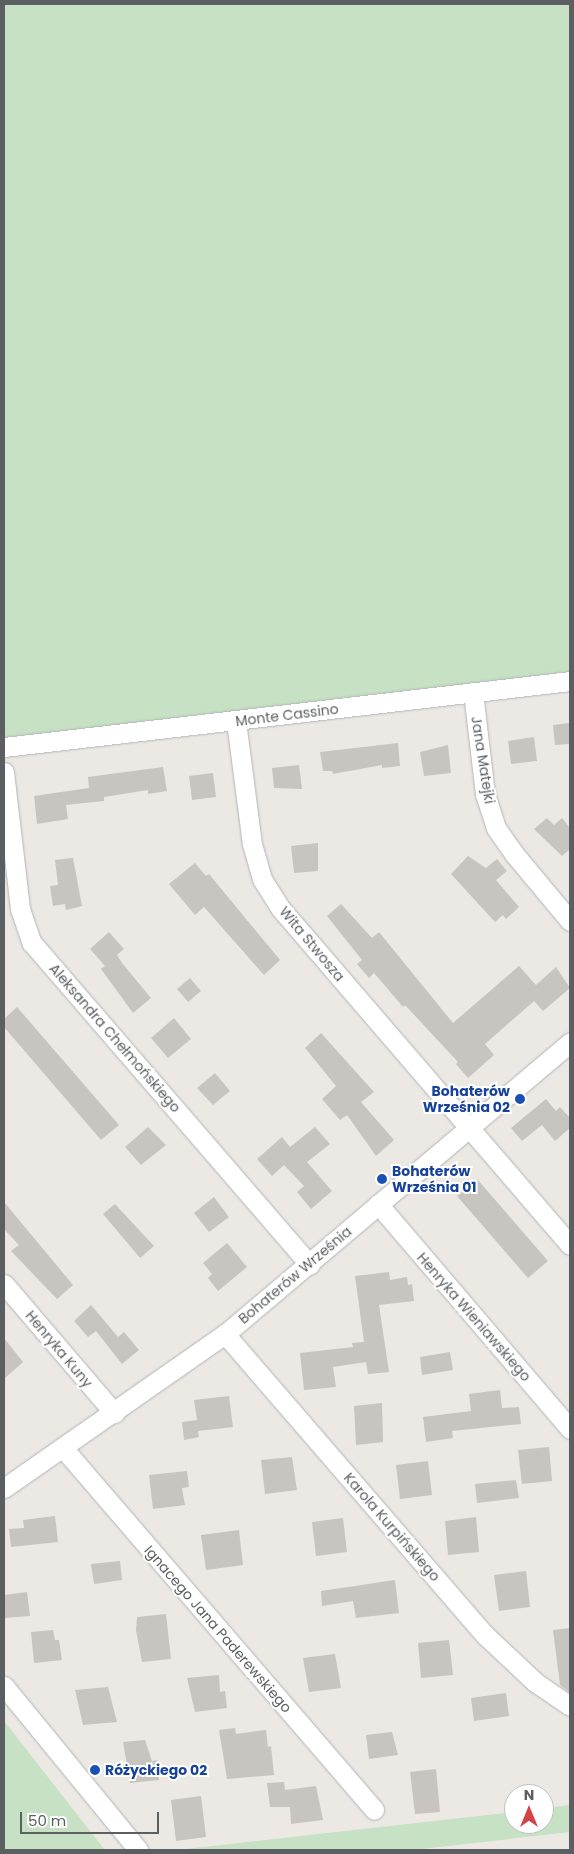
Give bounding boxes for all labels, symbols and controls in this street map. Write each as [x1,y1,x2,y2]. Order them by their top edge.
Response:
street label: Monte Cassino [234,700,340,730]
street label: Jana Matejki [468,715,498,805]
street label: Wita Stwosza [276,903,348,985]
street label: Aleksandra Chełmońskiego [46,960,184,1116]
place label: Bohaterów Września 02 [423,1083,510,1116]
marker: Bohaterów Września 02 [514,1093,526,1105]
place label: Bohaterów Września 01 [392,1163,477,1196]
marker: Bohaterów Września 01 [376,1173,388,1185]
street label: Bohaterów Września [235,1223,355,1327]
street label: Henryka Wieniawskiego [414,1249,534,1385]
street label: Henryka Kuny [22,1307,96,1391]
street label: Karola Kurpińskiego [340,1469,444,1585]
street label: Ignacego Jana Paderewskiego [141,1542,295,1716]
place label: Różyckiego 02 [105,1762,207,1778]
marker: Różyckiego 02 [89,1764,101,1776]
north arrow [504,1784,554,1834]
text: N [524,1785,534,1805]
scale bar [22,1802,161,1834]
text: 50 m [28,1810,66,1831]

